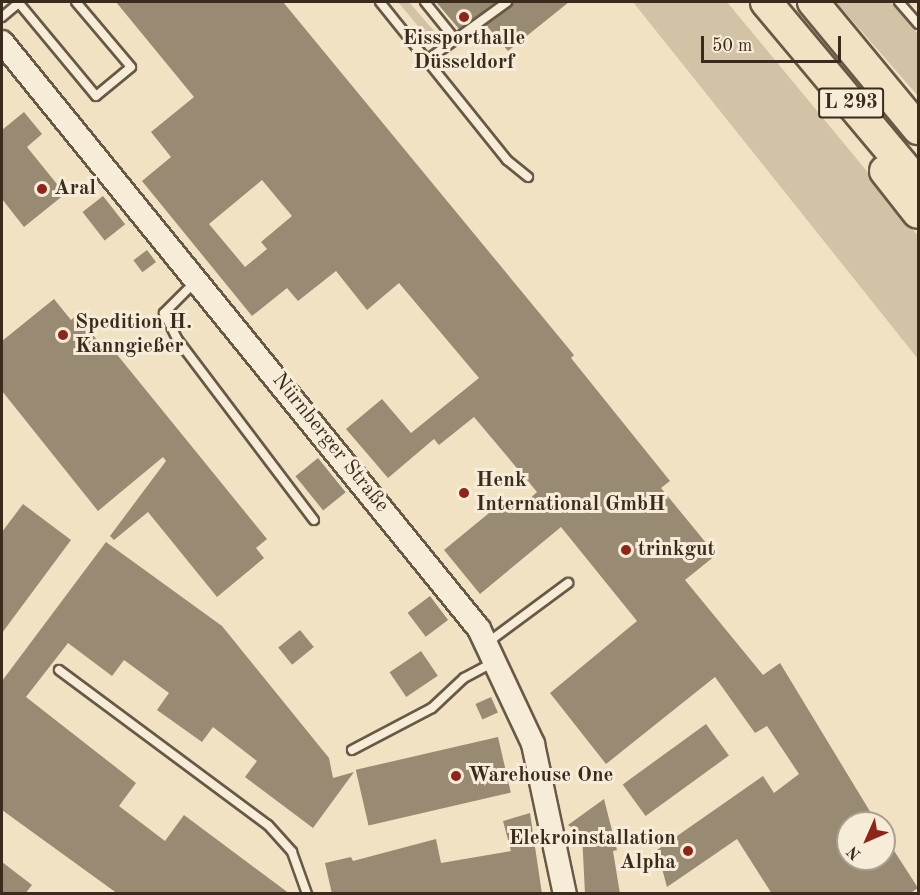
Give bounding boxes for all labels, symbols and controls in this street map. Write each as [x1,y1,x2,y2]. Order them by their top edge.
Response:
marker: Eissporthalle Düsseldorf [457,10,471,24]
scale bar [704,24,844,62]
place label: Eissporthalle Düsseldorf [403,26,525,76]
text: 50 m [712,37,752,55]
road number: L 293 [818,86,884,120]
place label: Aral [54,176,96,202]
marker: Aral [35,182,49,196]
place label: Spedition H. Kanngießer [75,310,192,360]
marker: Spedition H. Kanngießer [56,328,70,342]
street label: Nürnberger Straße [266,368,394,518]
place label: Henk International GmbH [476,468,665,518]
marker: Henk International GmbH [457,486,471,500]
place label: trinkgut [638,537,715,563]
marker: trinkgut [619,543,633,557]
place label: Warehouse One [468,763,614,789]
marker: Warehouse One [449,769,463,783]
north arrow [836,811,896,871]
place label: Elekroinstallation Alpha [509,826,676,876]
text: N [845,842,865,862]
marker: Elekroinstallation Alpha [681,844,695,858]

